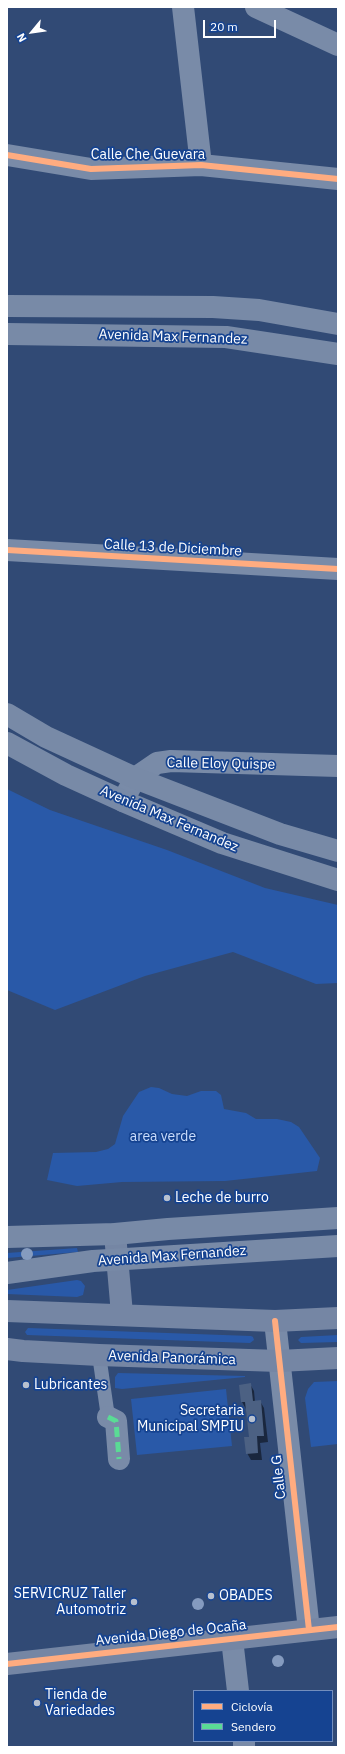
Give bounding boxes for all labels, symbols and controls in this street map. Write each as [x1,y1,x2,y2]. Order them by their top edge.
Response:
north arrow [12,12,52,52]
scale bar [205,12,278,38]
text: 20 m [210,19,238,34]
text: N [13,31,30,45]
street label: Calle Che Guevara [91,147,205,163]
street label: Avenida Max Fernandez [98,326,248,348]
street label: Calle 13 de Diciembre [104,536,242,560]
street label: Calle Eloy Quispe [166,755,276,773]
street label: Avenida Max Fernandez [97,782,241,856]
park label: area verde [130,1129,196,1145]
place label: Leche de burro [175,1190,269,1206]
marker: Leche de burro [162,1193,172,1203]
street label: Avenida Max Fernandez [97,1242,247,1270]
street label: Avenida Panorámica [108,1347,236,1369]
place label: Lubricantes [34,1377,107,1393]
marker: Lubricantes [21,1380,31,1390]
place label: Secretaria Municipal SMPIU [137,1403,244,1436]
marker: Secretaria Municipal SMPIU [247,1414,257,1424]
street label: Calle G [268,1454,290,1500]
place label: SERVICRUZ Taller Automotriz [14,1586,126,1618]
place label: OBADES [219,1588,273,1604]
marker: OBADES [206,1591,216,1601]
marker: SERVICRUZ Taller Automotriz [129,1597,139,1607]
street label: Avenida Diego de Ocaña [95,1617,247,1649]
place label: Tienda de Variedades [45,1687,115,1720]
legend [193,1690,333,1742]
marker: Tienda de Variedades [32,1698,42,1708]
text: Ciclovía [231,1699,273,1714]
text: Sendero [231,1719,276,1734]

